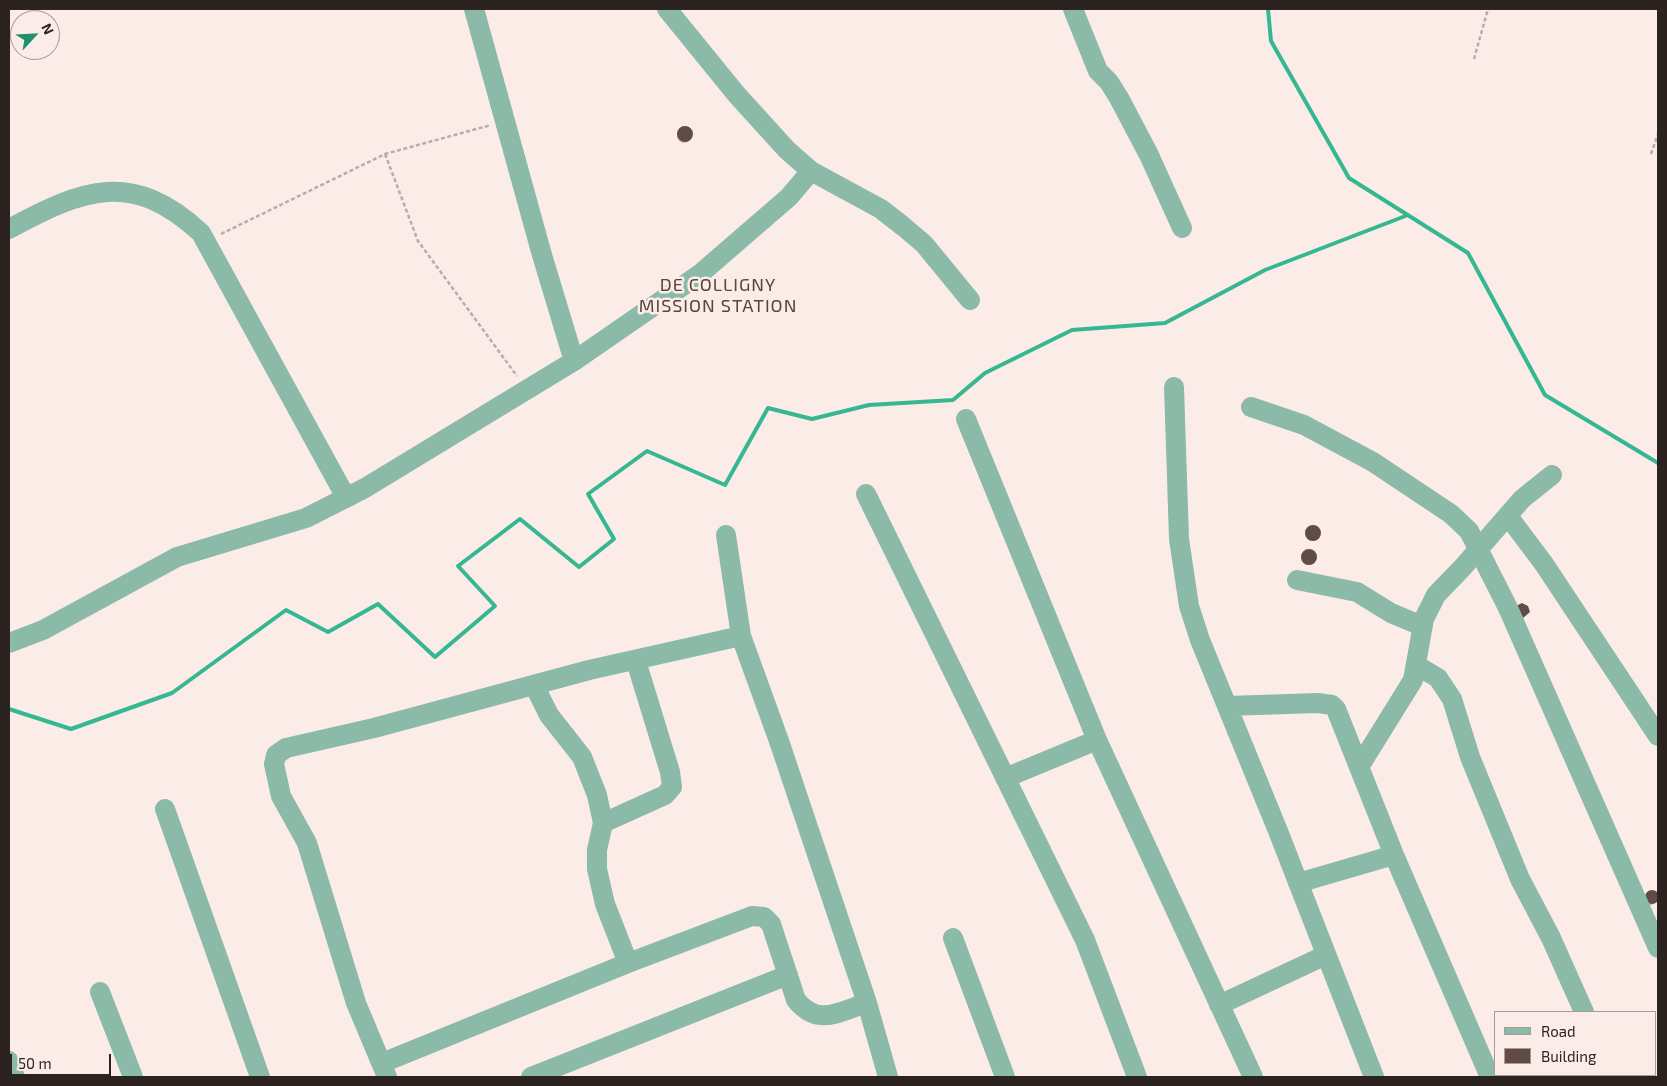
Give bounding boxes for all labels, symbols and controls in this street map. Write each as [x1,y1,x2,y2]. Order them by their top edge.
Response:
north arrow [10,10,60,60]
text: N [38,21,58,37]
district label: DE COLLIGNY MISSION STATION [637,274,799,316]
legend [1494,1011,1657,1076]
text: Road [1541,1022,1576,1040]
scale bar [12,1044,114,1076]
text: Building [1541,1047,1596,1065]
text: 50 m [18,1054,52,1072]

